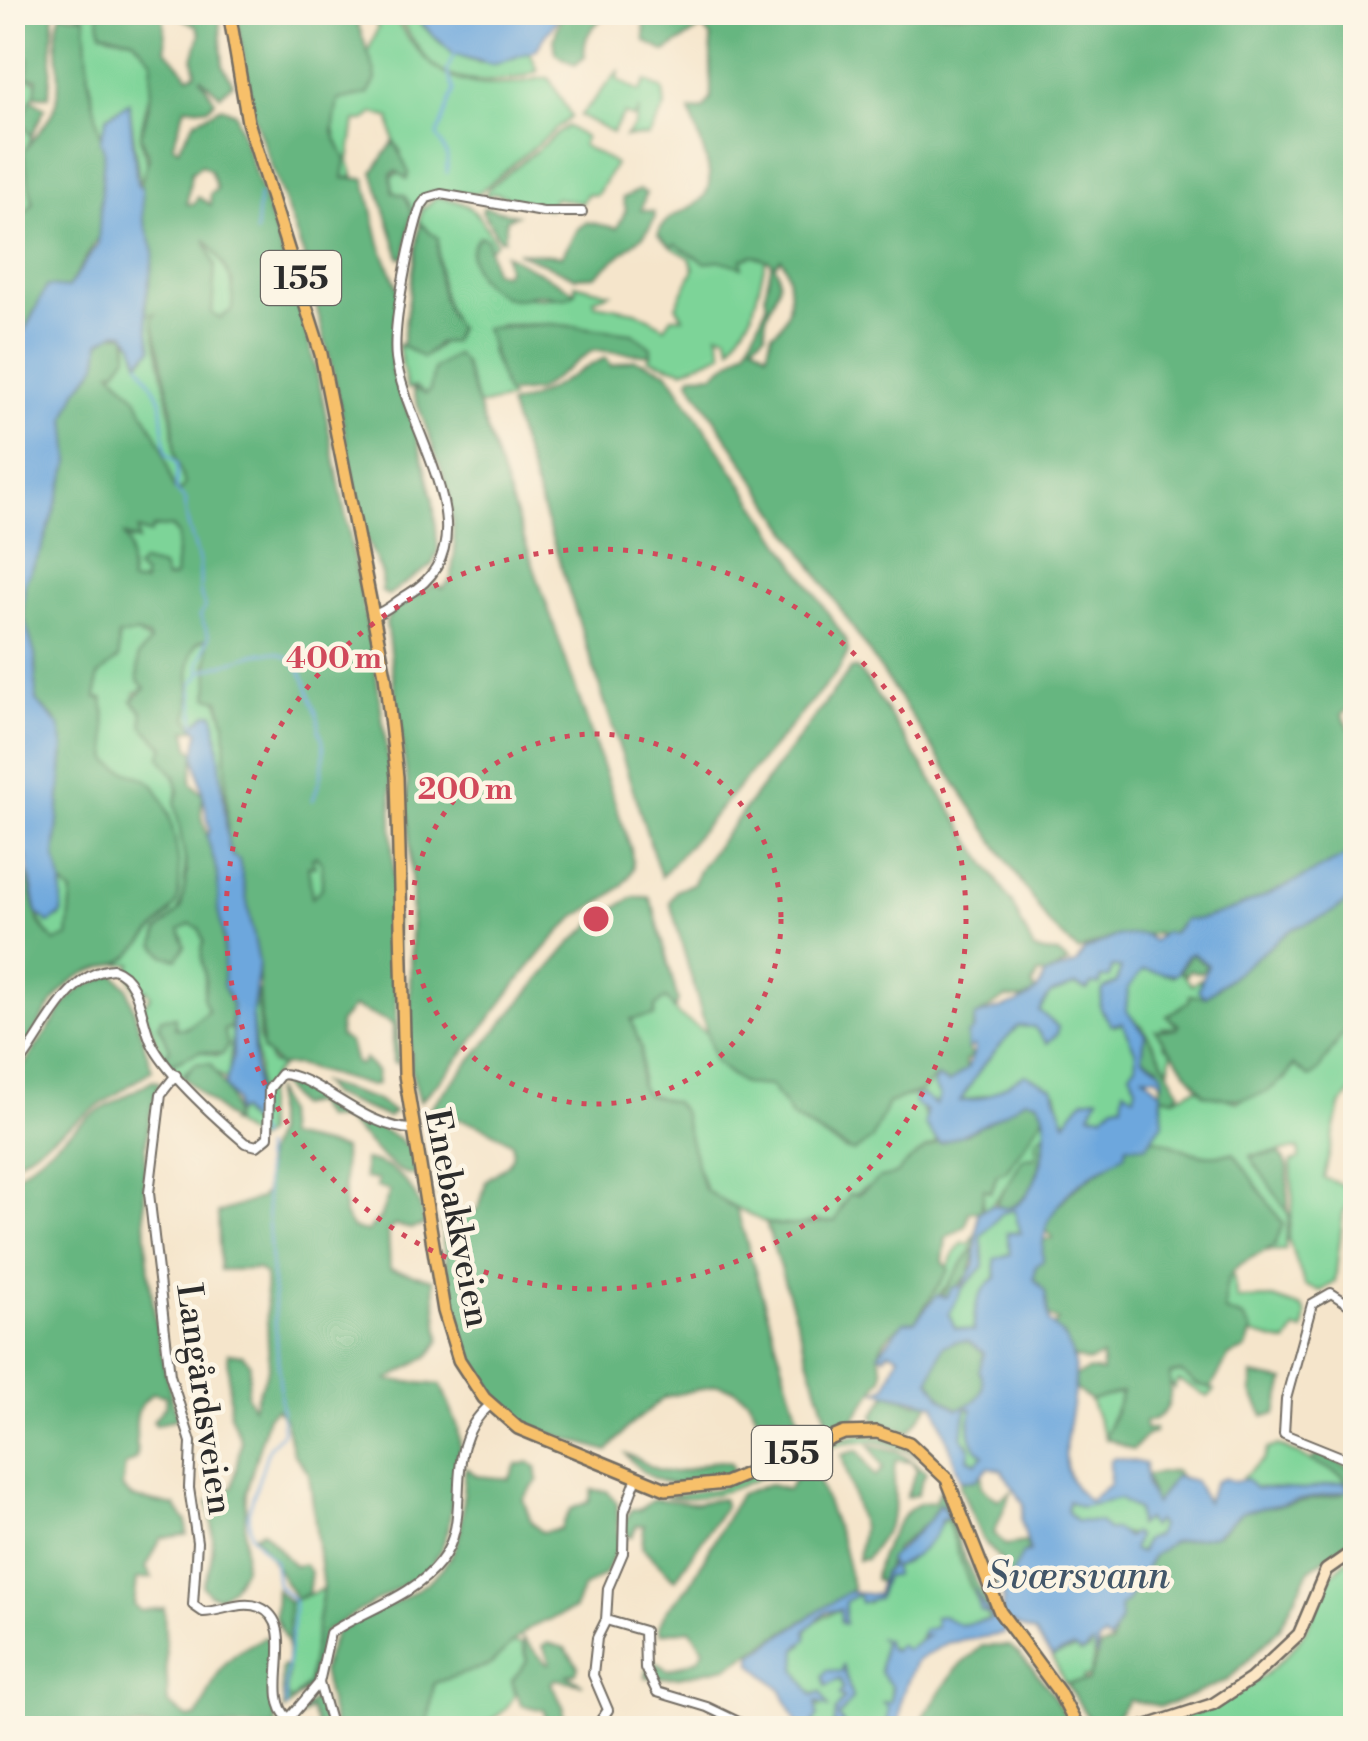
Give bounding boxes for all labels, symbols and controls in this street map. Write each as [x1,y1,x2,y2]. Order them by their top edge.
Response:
road number: 155 [261,251,341,305]
text: 400 m [286,640,382,678]
text: 200 m [418,771,512,809]
centre of rings [578,901,614,937]
street label: Enebakkveien [414,1105,499,1331]
street label: Langårdsveien [166,1281,241,1518]
road number: 155 [752,1426,832,1480]
water label: Sværsvann [986,1553,1170,1600]

